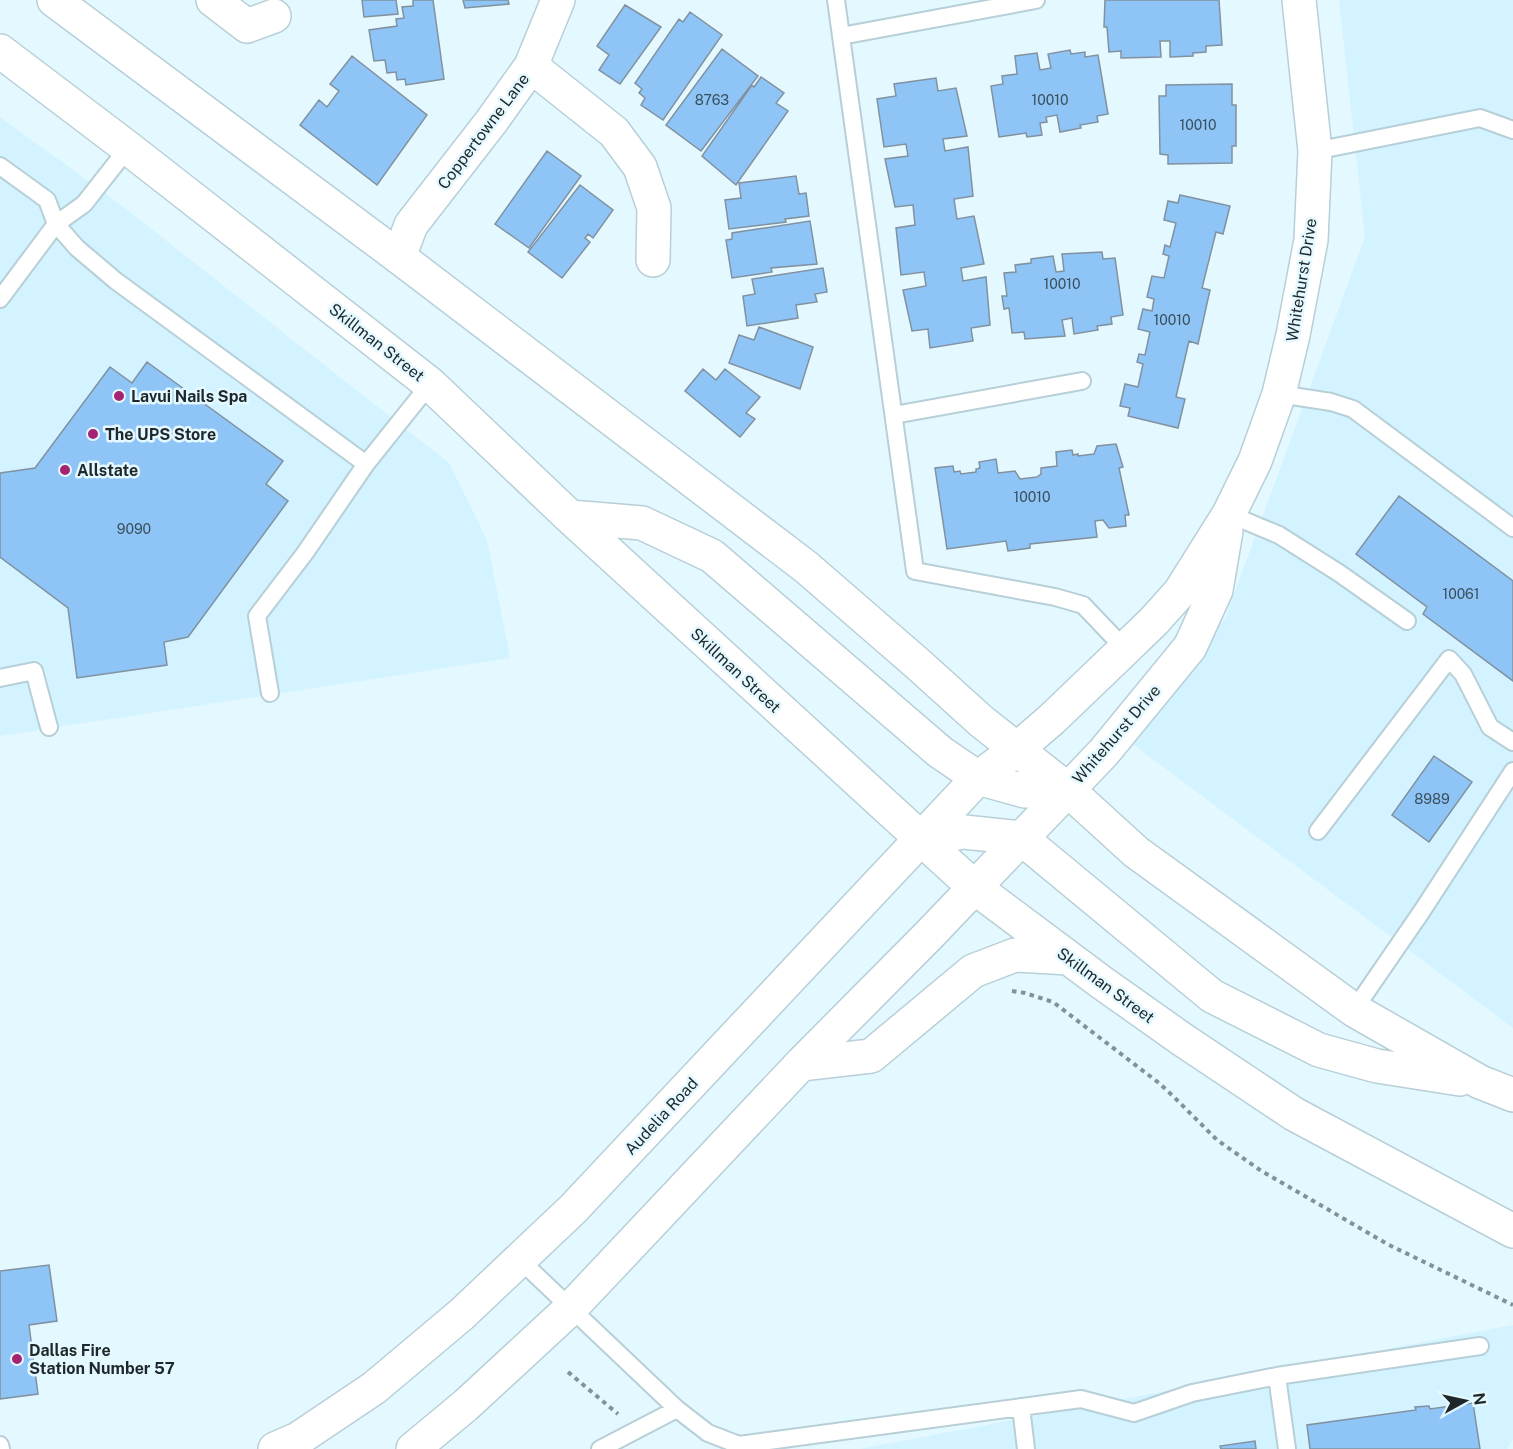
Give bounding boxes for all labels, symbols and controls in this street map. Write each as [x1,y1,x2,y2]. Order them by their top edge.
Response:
street label: Coppertowne Lane [434,70,533,193]
house number: 8763 [695,92,729,108]
house number: 10010 [1031,92,1069,108]
house number: 10010 [1179,117,1217,133]
street label: Whitehurst Drive [1282,217,1321,343]
house number: 10010 [1043,276,1081,292]
street label: Skillman Street [325,299,428,385]
house number: 10010 [1153,312,1191,328]
place label: Lavui Nails Spa [131,387,247,406]
marker: Lavui Nails Spa [112,389,126,403]
place label: The UPS Store [105,425,216,444]
marker: The UPS Store [86,427,100,441]
place label: Allstate [77,461,138,480]
marker: Allstate [58,463,72,477]
house number: 10010 [1013,489,1051,505]
house number: 9090 [117,521,151,537]
house number: 10061 [1442,586,1480,602]
street label: Skillman Street [687,624,784,717]
street label: Whitehurst Drive [1068,681,1164,788]
house number: 8989 [1414,791,1450,807]
street label: Skillman Street [1053,944,1158,1027]
street label: Audelia Road [621,1074,702,1159]
place label: Dallas Fire Station Number 57 [29,1341,175,1378]
marker: Dallas Fire Station Number 57 [10,1352,24,1366]
north arrow [1435,1371,1495,1431]
text: N [1469,1391,1490,1407]

